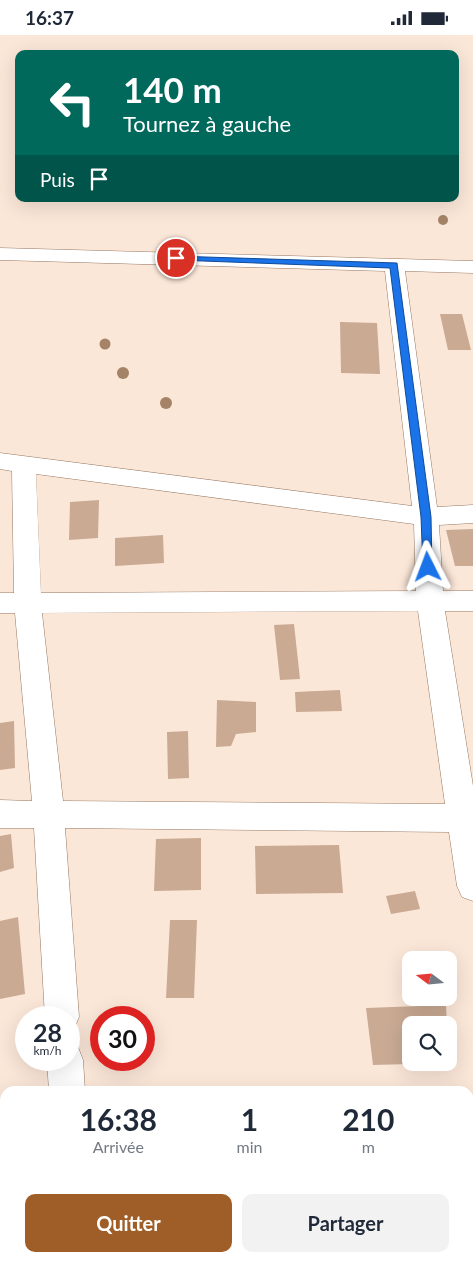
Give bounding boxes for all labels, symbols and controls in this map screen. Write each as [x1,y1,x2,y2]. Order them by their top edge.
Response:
text: 16:37 [25,6,74,29]
text: 140 m [123,68,222,110]
icon: left [40,70,105,135]
text: Tournez à gauche [123,110,291,137]
icon: arrive [85,165,113,193]
text: Puis [40,168,75,191]
pin [155,237,197,279]
icon: arrive [162,244,190,272]
position arrow [401,540,453,592]
north arrow [402,951,458,1006]
map controls [402,951,457,1071]
speed limit sign: 30 [90,1006,155,1071]
button: search [402,1016,457,1071]
text: 28 [33,1017,62,1047]
text: km/h [33,1043,62,1058]
text: 16:38 [80,1101,157,1137]
text: 1 [241,1101,258,1137]
text: 210 [342,1101,394,1137]
text: Arrivée [93,1137,144,1156]
text: min [237,1137,263,1156]
text: m [362,1137,375,1156]
button: Quitter [25,1194,232,1252]
button: Partager [242,1194,449,1252]

